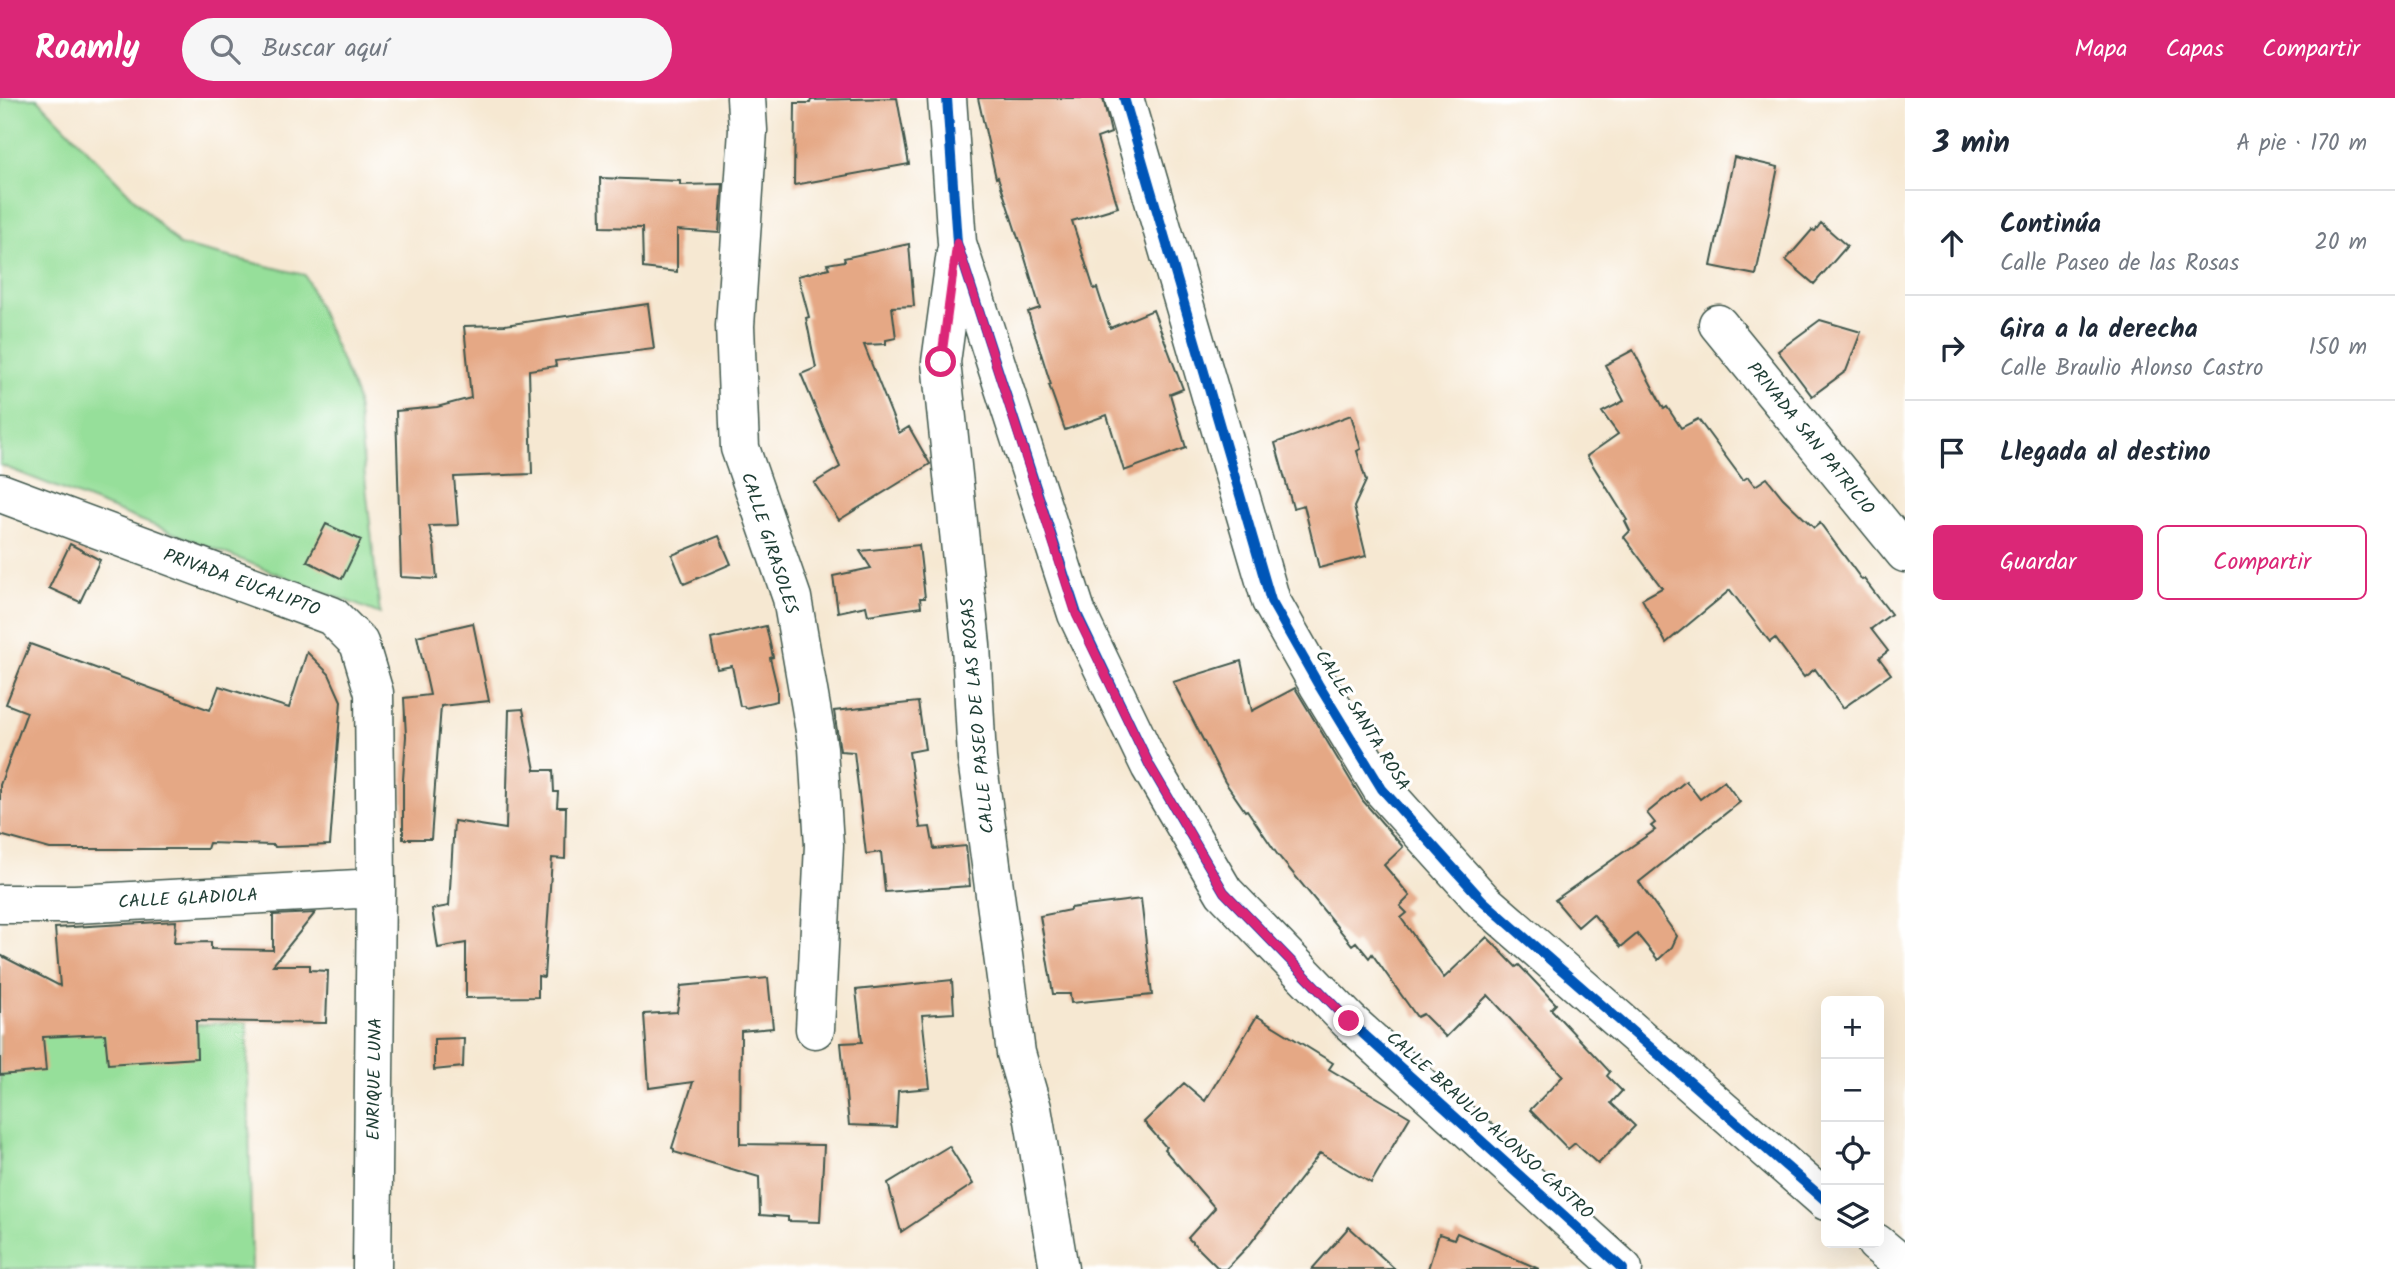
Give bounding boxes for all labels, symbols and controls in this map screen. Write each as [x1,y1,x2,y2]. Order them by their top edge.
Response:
search box [182,18,672,81]
text: Roamly [35,23,140,76]
text: Buscar aquí [262,28,388,70]
icon: search [206,30,244,68]
text: Mapa [2075,30,2127,69]
text: Capas [2165,30,2224,69]
text: Compartir [2262,30,2360,69]
text: 3 min [1933,120,2010,168]
text: A pie · 170 m [2236,126,2367,162]
text: Continúa [2000,204,2101,246]
icon: ahead [1933,224,1971,262]
text: 20 m [2315,225,2367,261]
text: Calle Paseo de las Rosas [2000,246,2239,282]
text: Gira a la derecha [2000,309,2198,351]
icon: right [1933,329,1971,367]
text: 150 m [2308,330,2367,366]
route start [925,346,956,377]
text: Calle Braulio Alonso Castro [2000,351,2263,387]
street label: PRIVADA SAN PATRICIO [1739,356,1881,522]
text: Llegada al destino [2000,432,2211,474]
icon: arrive [1933,434,1971,472]
street label: CALLE GIRASOLES [732,469,805,619]
button: Guardar [1933,525,2143,600]
button: Compartir [2157,525,2367,600]
street label: PRIVADA EUCALIPTO [159,542,324,625]
street label: CALLE PASEO DE LAS ROSAS [954,596,1003,835]
street label: CALLE SANTA ROSA [1307,645,1417,797]
street label: CALLE GLADIOLA [117,881,259,918]
map controls [1821,996,1884,1248]
button: + [1821,996,1884,1059]
route end [1333,1005,1364,1036]
street label: ENRIQUE LUNA [360,1017,391,1141]
street label: CALLE BRAULIO ALONSO CASTRO [1379,1025,1599,1227]
button: − [1821,1059,1884,1122]
button: locate [1821,1122,1884,1185]
button: layers [1821,1185,1884,1248]

